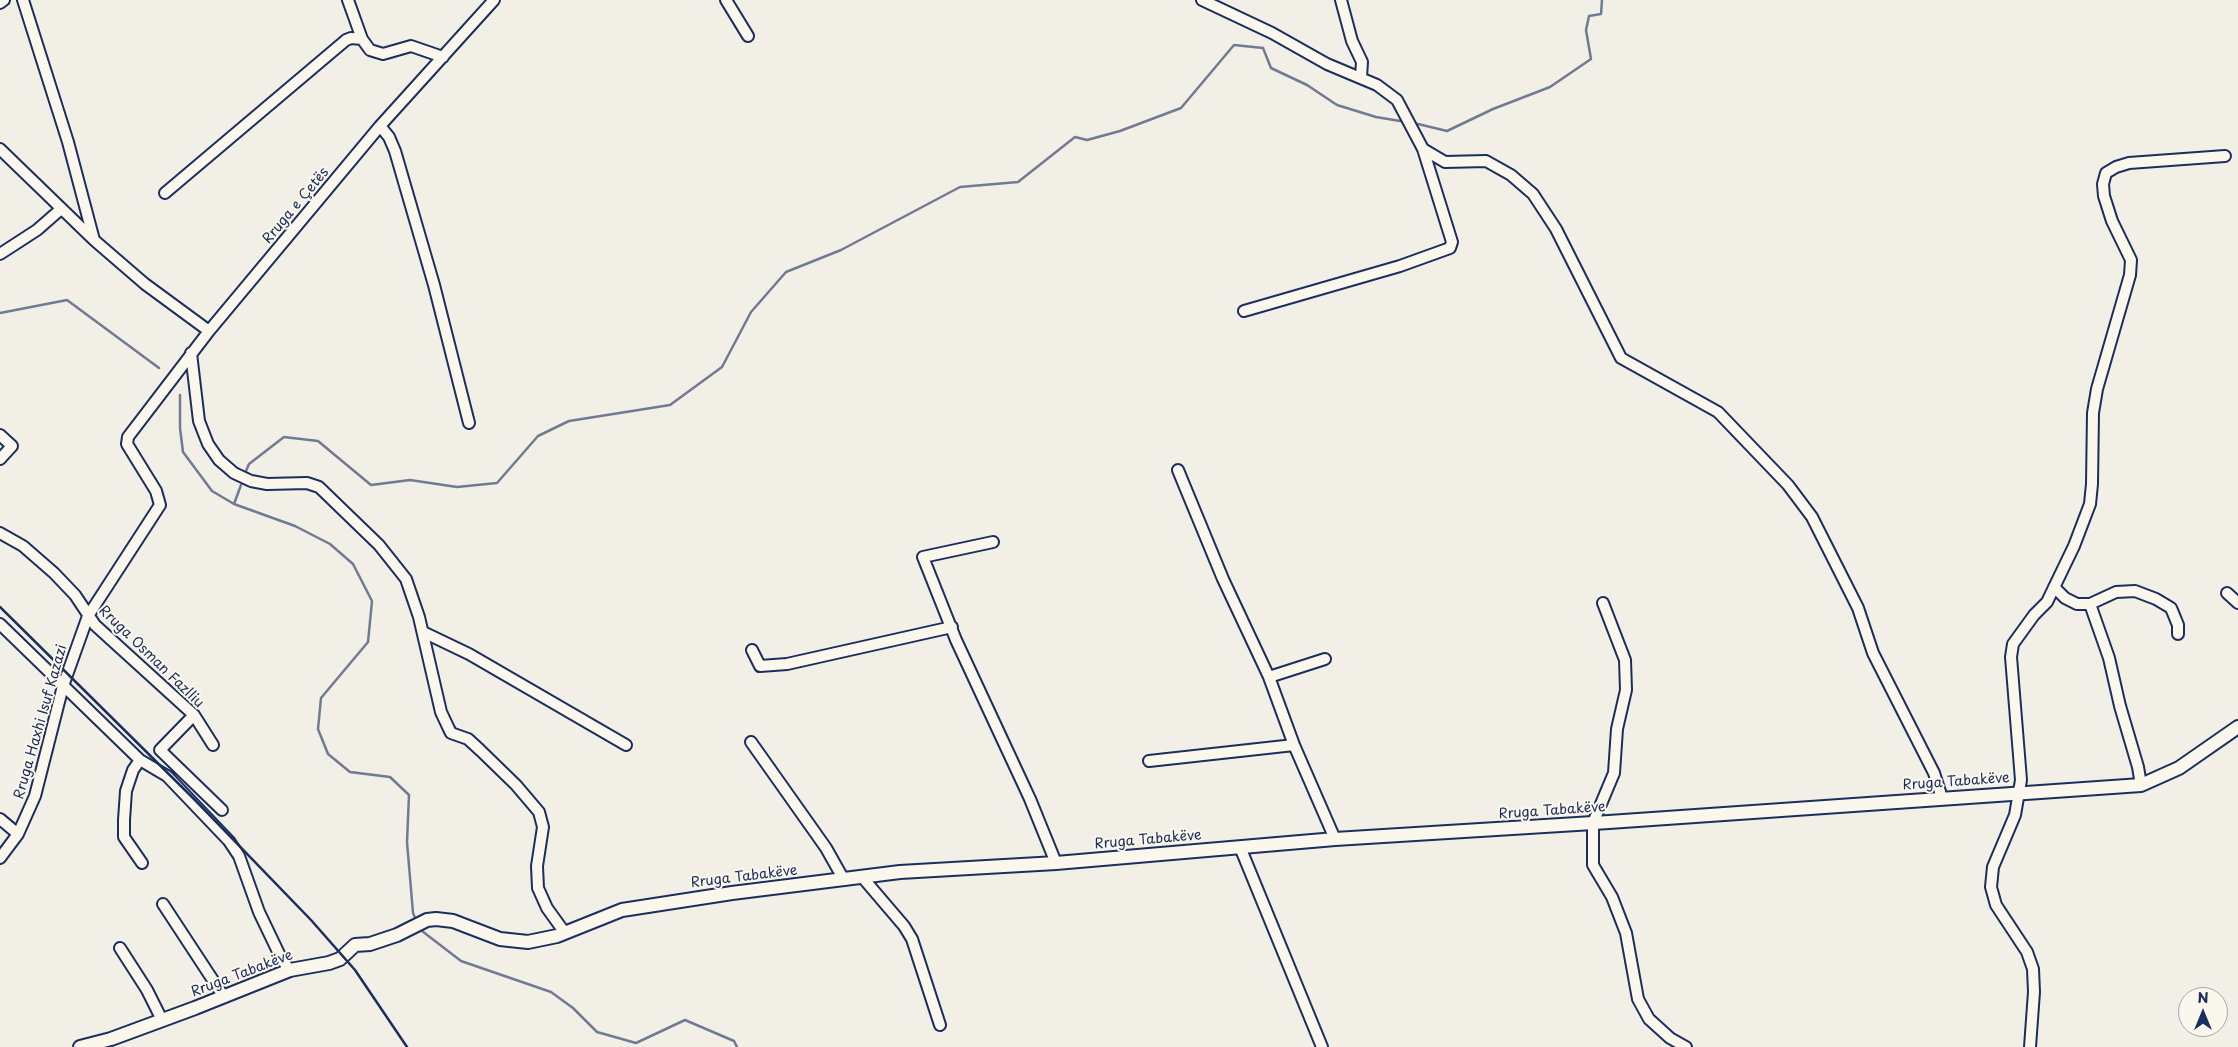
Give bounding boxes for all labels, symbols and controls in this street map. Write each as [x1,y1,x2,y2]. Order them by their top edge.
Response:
street label: Rruga e Çetës [259,165,333,247]
street label: Rruga Osman Fazlliu [95,602,207,712]
street label: Rruga Haxhi Isuf Kazazi [11,643,71,801]
street label: Rruga Tabakëve [1902,770,2010,794]
street label: Rruga Tabakëve [1498,799,1606,823]
street label: Rruga Tabakëve [1094,827,1202,853]
street label: Rruga Tabakëve [690,862,798,892]
street label: Rruga Tabakëve [189,947,295,1001]
north arrow [2178,987,2228,1037]
text: N [2197,987,2209,1008]

